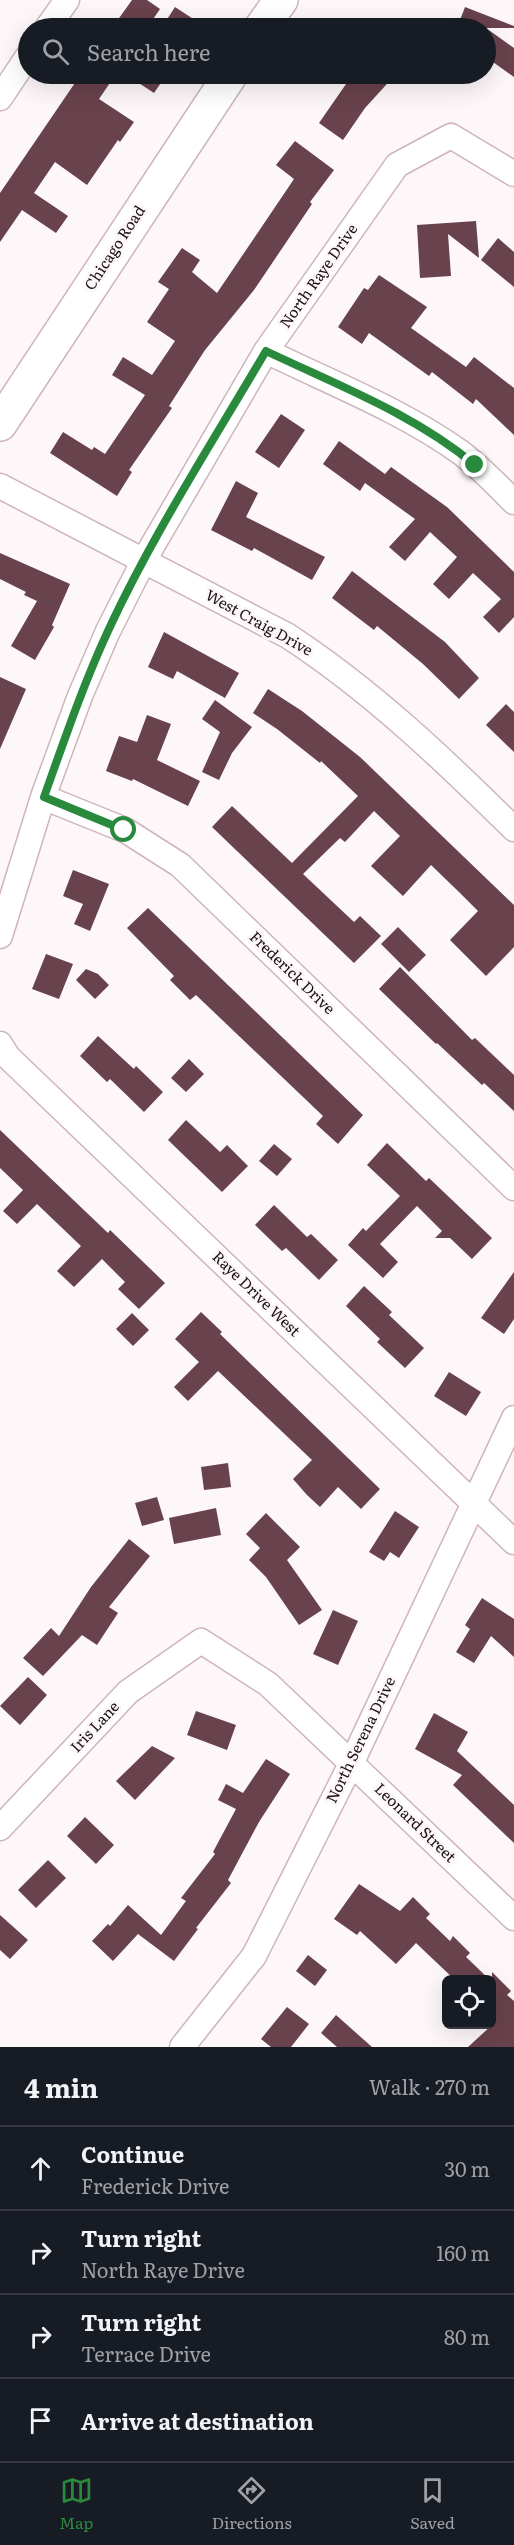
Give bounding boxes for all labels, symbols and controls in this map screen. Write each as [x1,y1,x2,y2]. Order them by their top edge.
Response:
search box [18,18,496,84]
icon: search [39,35,72,68]
text: Search here [87,35,210,68]
street label: Chicago Road [78,200,150,294]
street label: North Raye Drive [273,218,363,332]
route end [461,451,487,477]
street label: West Craig Drive [202,583,318,661]
route start [110,816,136,842]
street label: Frederick Drive [245,925,341,1019]
street label: Raye Drive West [208,1245,306,1341]
street label: North Serena Drive [319,1672,400,1806]
street label: Iris Lane [64,1695,124,1757]
street label: Leonard Street [370,1777,462,1867]
map controls [442,1975,496,2029]
button: locate [442,1975,496,2029]
text: 4 min [24,2067,98,2106]
text: Walk · 270 m [369,2071,490,2101]
text: Continue [81,2137,184,2170]
icon: ahead [24,2152,57,2185]
text: 30 m [444,2153,490,2183]
text: Frederick Drive [81,2170,229,2200]
text: Turn right [81,2221,201,2254]
icon: right [24,2236,57,2269]
text: 160 m [436,2237,490,2267]
text: North Raye Drive [81,2254,245,2284]
text: Turn right [81,2305,201,2338]
icon: right [24,2320,57,2353]
text: 80 m [444,2321,490,2351]
text: Terrace Drive [81,2338,211,2368]
icon: arrive [24,2404,57,2437]
text: Arrive at destination [81,2404,314,2437]
tab: Map [59,2474,93,2534]
tab: Directions [212,2474,292,2534]
tab: Saved [410,2474,455,2534]

